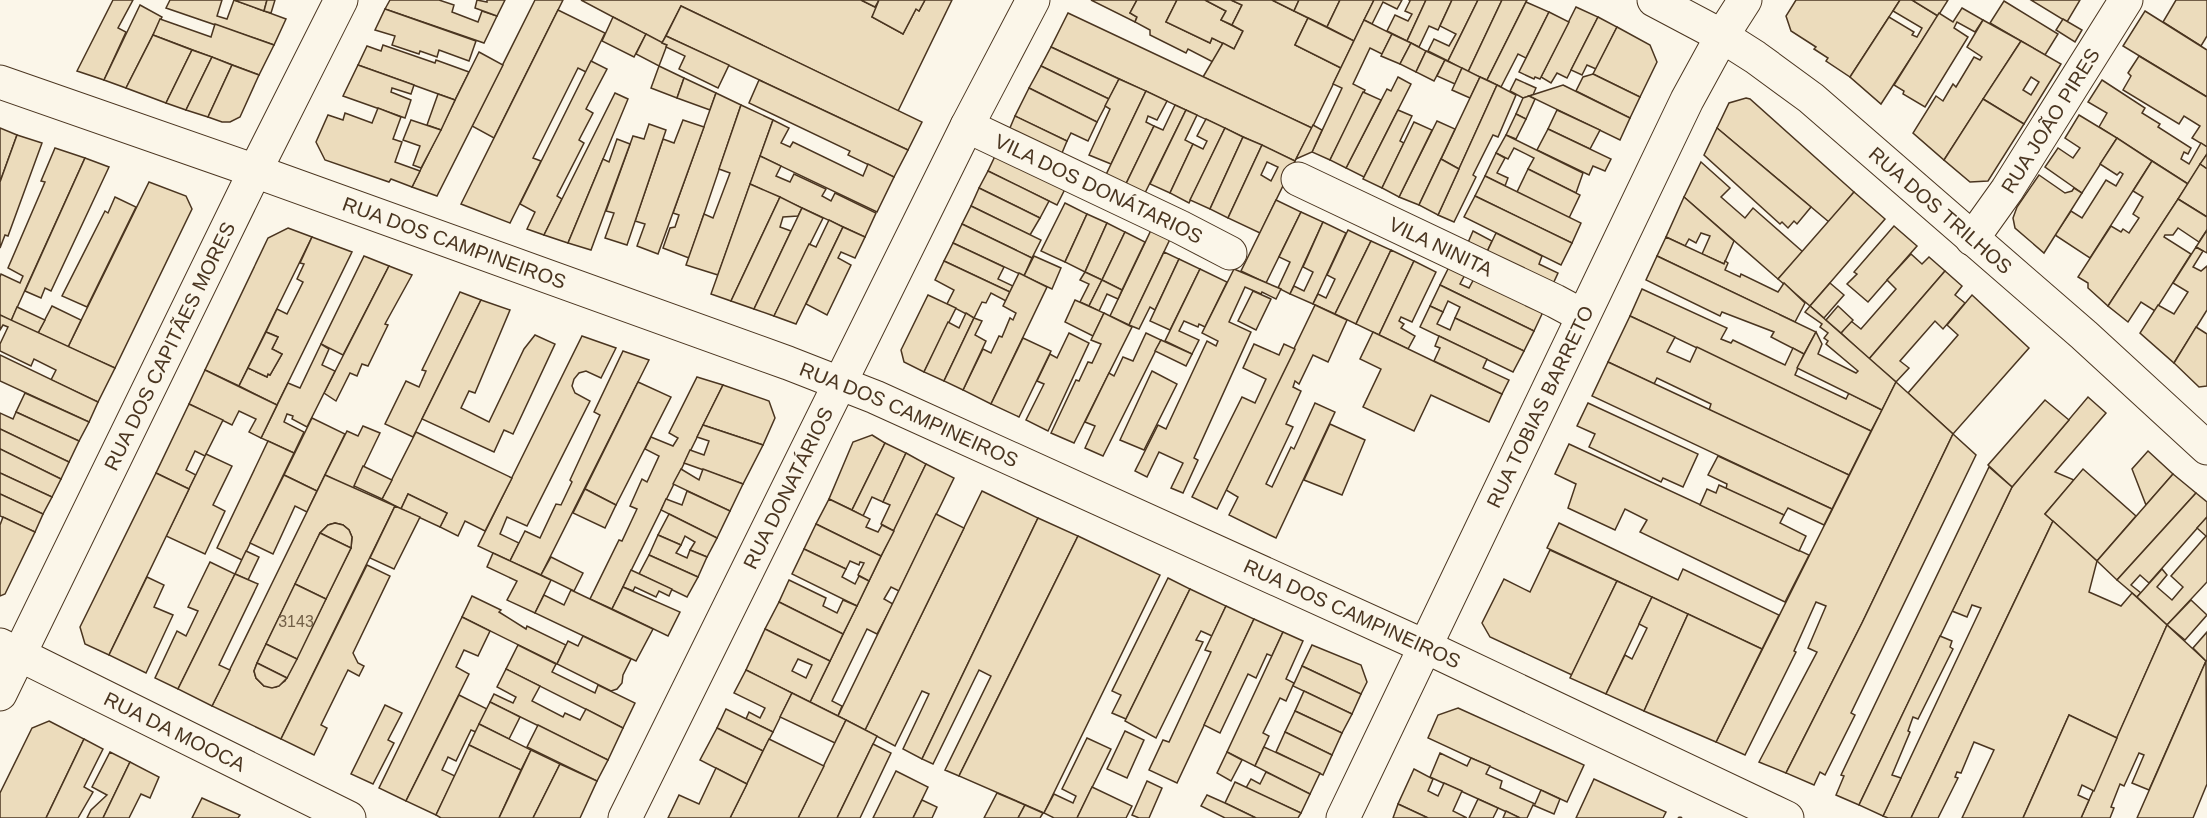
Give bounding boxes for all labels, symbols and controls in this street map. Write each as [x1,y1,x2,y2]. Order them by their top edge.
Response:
street label: RUA JOÃO PIRES [1997,44,2104,197]
street label: VILA DOS DONÁTARIOS [991,130,1206,248]
street label: RUA DOS TRILHOS [1865,142,2016,278]
street label: RUA DOS CAMPINEIROS [340,193,569,293]
street label: VILA NINITA [1385,213,1497,281]
street label: RUA DOS CAPITÃES MORES [100,218,239,474]
street label: RUA TOBIAS BARRETO [1482,302,1598,511]
street label: RUA DOS CAMPINEIROS [797,358,1021,471]
street label: RUA DONATÁRIOS [739,404,837,573]
street label: RUA DOS CAMPINEIROS [1240,555,1464,673]
house number: 3143 [278,613,314,630]
street label: RUA DA MOOCA [101,687,249,776]

